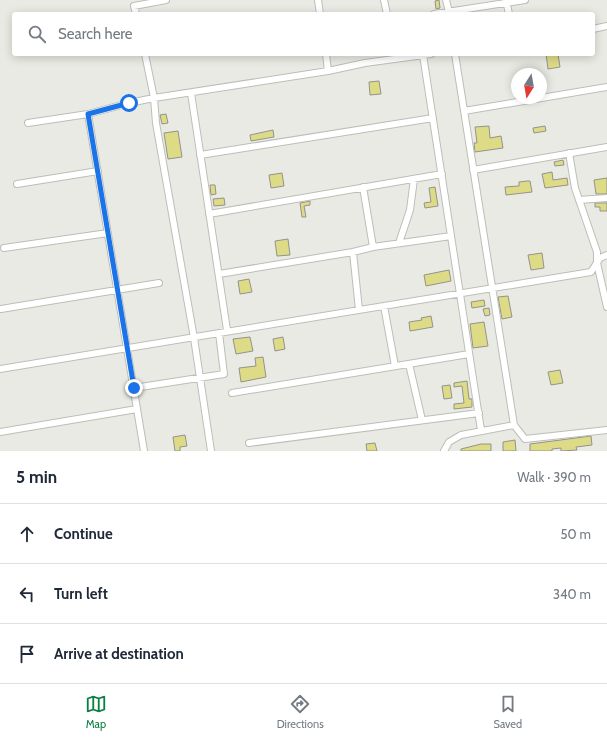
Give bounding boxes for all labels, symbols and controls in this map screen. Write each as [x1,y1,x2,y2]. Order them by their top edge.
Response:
search box [12,12,595,56]
icon: search [26,23,48,45]
text: Search here [58,25,133,43]
north arrow [511,68,547,104]
route start [120,94,138,112]
route end [125,379,143,397]
text: 5 min [16,467,57,487]
text: Walk · 390 m [517,469,591,485]
icon: ahead [16,523,38,545]
text: Continue [54,525,113,543]
text: 50 m [561,526,591,542]
icon: left [16,583,38,605]
text: Turn left [54,585,108,603]
text: 340 m [553,586,591,602]
icon: arrive [16,643,38,665]
text: Arrive at destination [54,645,184,663]
tab: Map [85,693,107,731]
tab: Directions [277,693,324,731]
tab: Saved [494,693,522,731]

